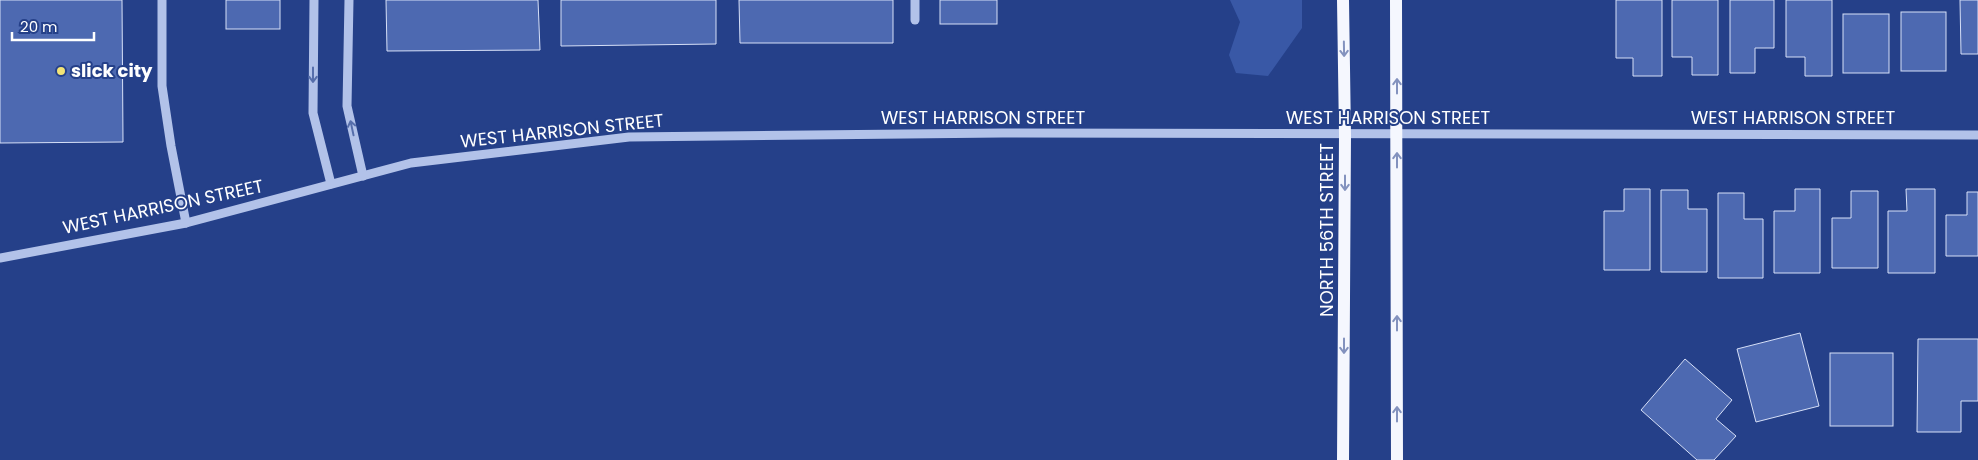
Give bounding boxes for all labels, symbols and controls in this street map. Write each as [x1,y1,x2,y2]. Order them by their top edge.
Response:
scale bar [12,10,95,42]
text: 20 m [20,16,58,37]
one-way arrow [1339,40,1349,56]
place label: slick city [71,58,153,83]
marker: slick city [55,65,67,77]
one-way arrow [308,67,318,83]
one-way arrow [1392,78,1402,94]
street label: WEST HARRISON STREET [881,105,1085,130]
street label: WEST HARRISON STREET [1286,105,1490,130]
street label: WEST HARRISON STREET [1691,105,1895,130]
street label: WEST HARRISON STREET [459,107,665,154]
one-way arrow [347,121,356,137]
street label: NORTH 56TH STREET [1314,143,1339,317]
one-way arrow [1392,152,1402,168]
street label: WEST HARRISON STREET [60,173,266,240]
one-way arrow [1340,175,1350,191]
one-way arrow [1392,315,1402,331]
one-way arrow [1339,338,1349,354]
one-way arrow [1392,406,1402,422]

